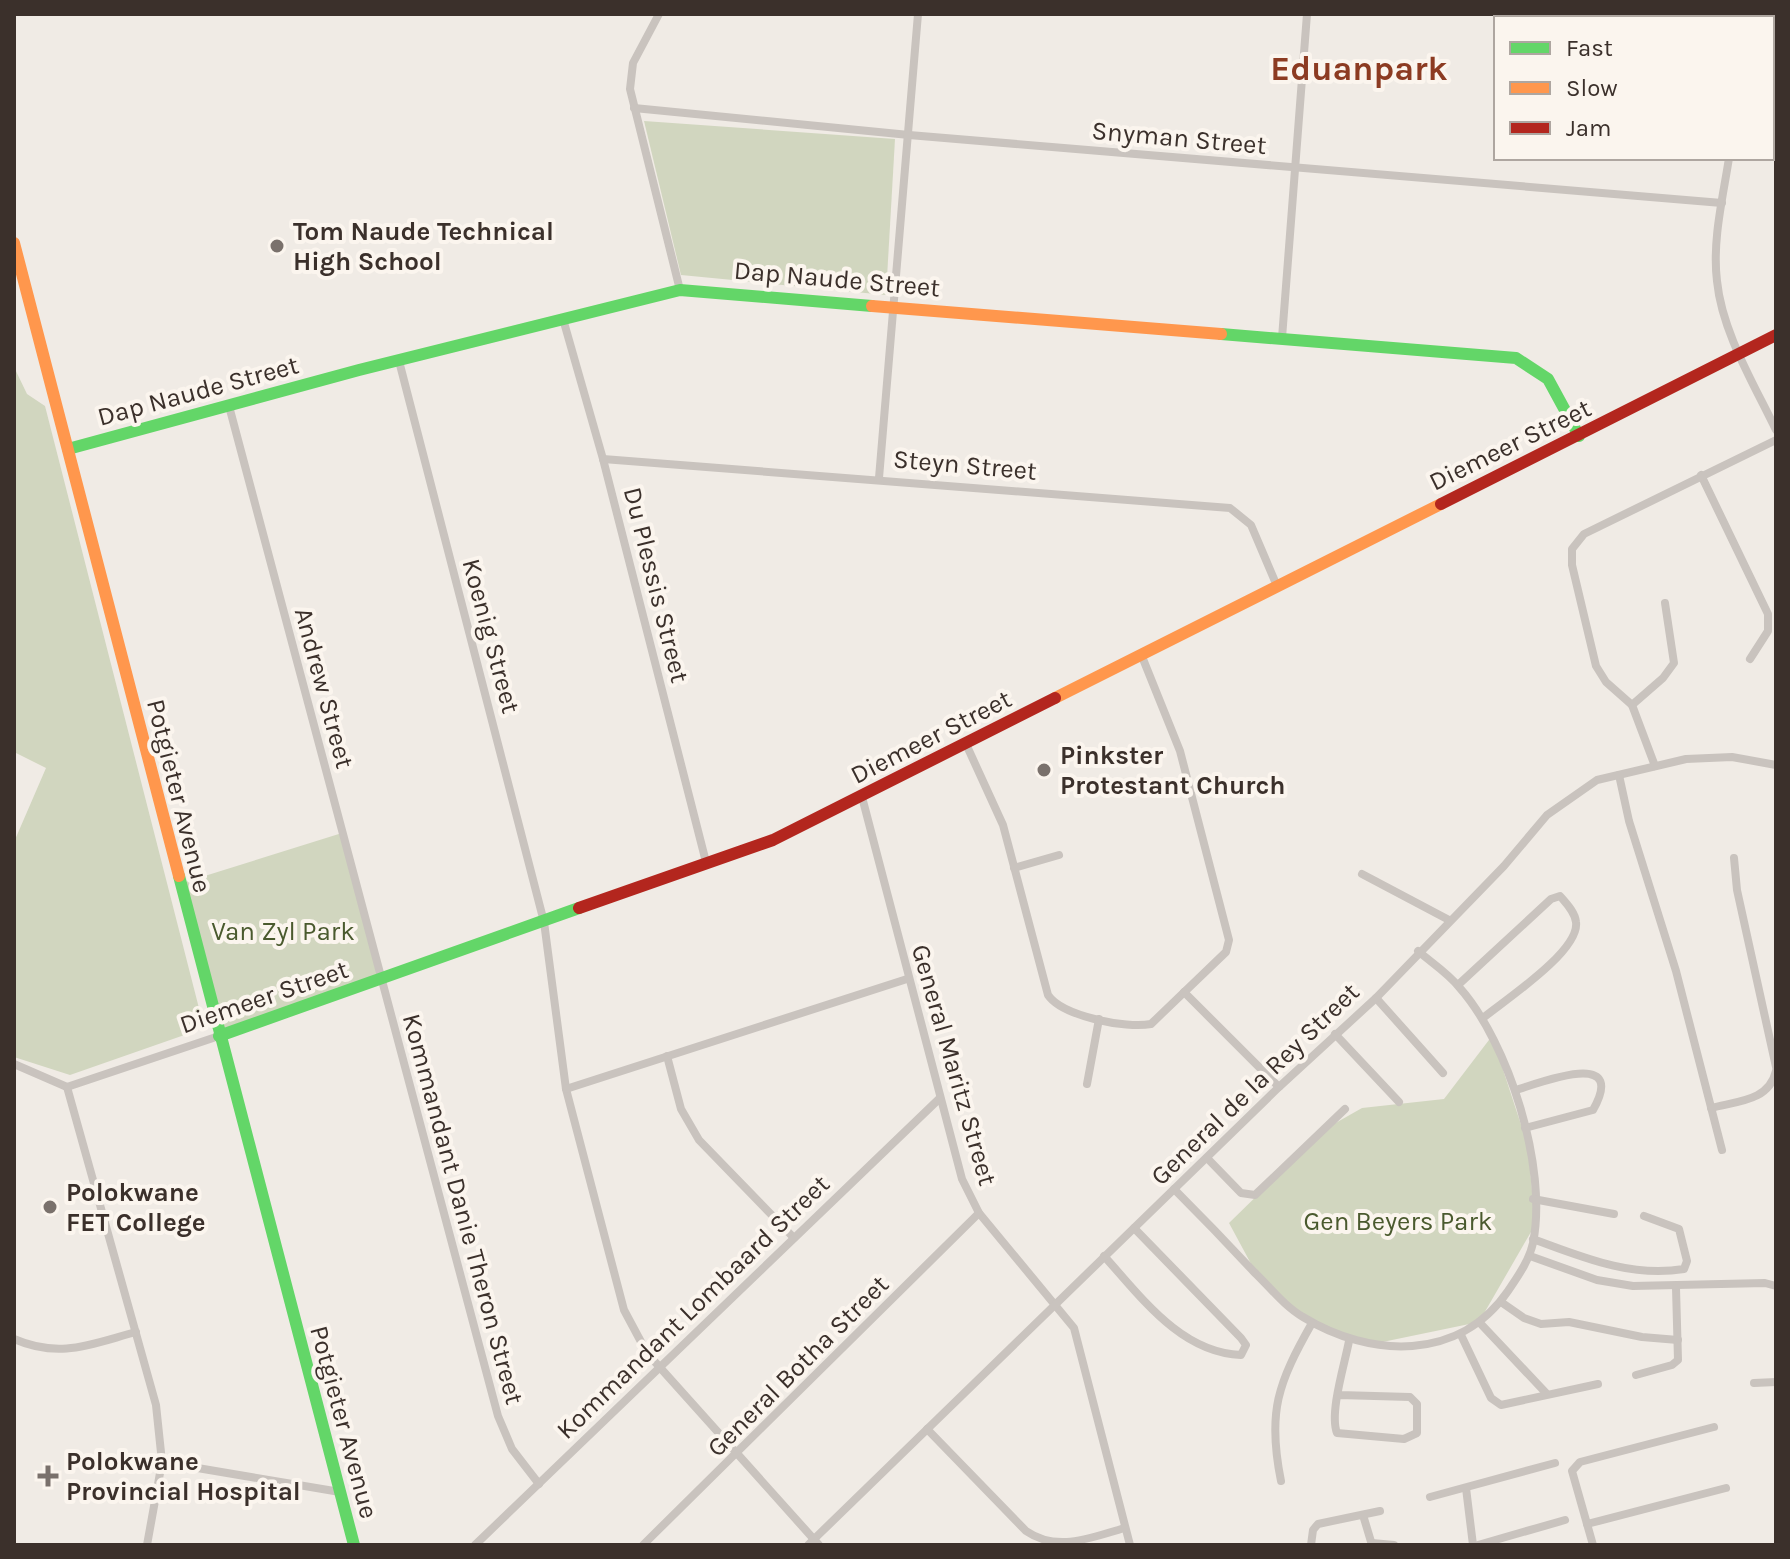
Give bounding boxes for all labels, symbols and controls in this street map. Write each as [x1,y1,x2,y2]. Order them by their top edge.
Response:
legend [1494,16,1774,160]
text: Fast [1566,34,1613,62]
district label: Eduanpark [1270,49,1448,89]
text: Slow [1566,74,1618,102]
text: Jam [1566,114,1611,142]
street label: Snyman Street [1090,115,1268,161]
place label: Tom Naude Technical High School [293,216,554,277]
marker: Tom Naude Technical High School [268,237,286,255]
street label: Dap Naude Street [733,255,942,303]
street label: Dap Naude Street [94,349,302,433]
street label: Diemeer Street [1424,392,1596,498]
street label: Steyn Street [892,443,1038,487]
street label: Du Plessis Street [617,484,695,686]
street label: Koenig Street [455,555,527,717]
street label: Andrew Street [288,604,360,772]
street label: Diemeer Street [845,683,1017,791]
street label: Potgieter Avenue [140,696,218,896]
place label: Pinkster Protestant Church [1060,740,1285,801]
marker: Pinkster Protestant Church [1035,761,1053,779]
park label: Van Zyl Park [211,916,355,947]
street label: General Maritz Street [905,941,1003,1189]
street label: Diemeer Street [176,954,353,1040]
street label: General de la Rey Street [1144,976,1366,1192]
street label: Kommandant Danie Theron Street [396,1010,530,1408]
street label: Kommandant Lombaard Street [550,1168,836,1446]
place label: Polokwane FET College [66,1177,206,1238]
marker: Polokwane FET College [41,1198,59,1216]
park label: Gen Beyers Park [1304,1206,1492,1237]
street label: General Botha Street [701,1269,895,1463]
street label: Potgieter Avenue [303,1322,385,1522]
place label: Polokwane Provincial Hospital [66,1446,301,1507]
marker: Polokwane Provincial Hospital [37,1465,59,1487]

